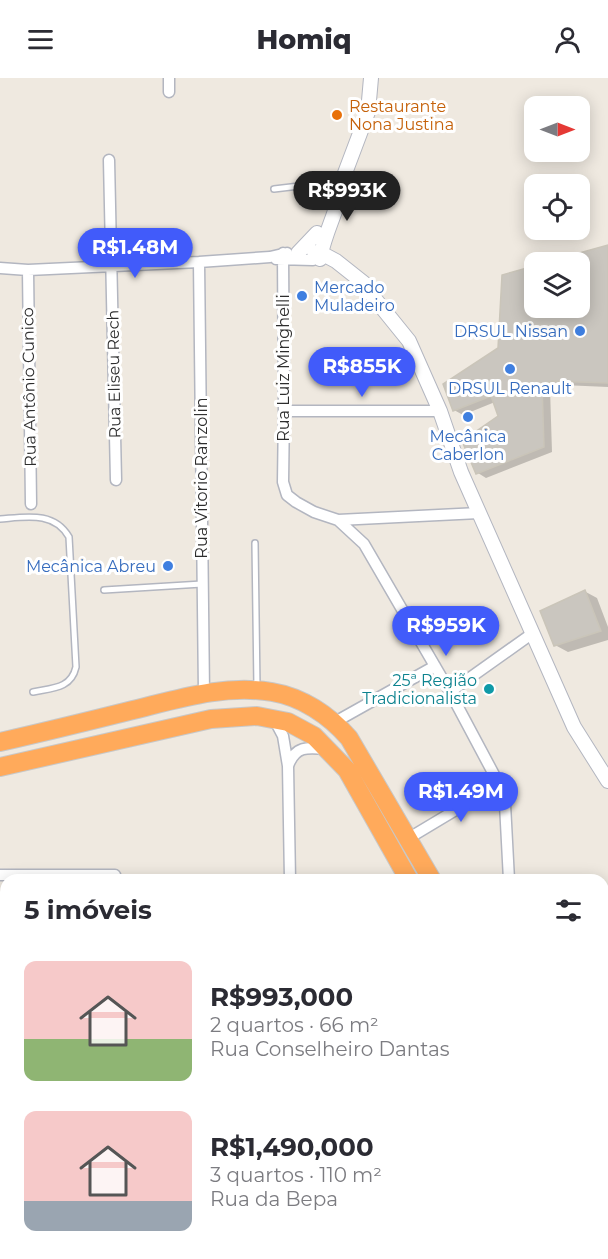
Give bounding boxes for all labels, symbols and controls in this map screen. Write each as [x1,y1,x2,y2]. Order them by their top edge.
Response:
icon: menu [24,23,57,56]
text: Homiq [256,23,352,56]
icon: person [551,23,584,56]
north arrow [524,96,590,162]
map controls [524,96,590,318]
place label: Restaurante Nona Justina [349,97,454,134]
marker: Restaurante Nona Justina [330,108,344,122]
pin: R$993K [298,171,396,222]
button: locate [524,174,590,240]
text: R$993K [307,178,387,202]
pin: R$1.48M [80,228,190,279]
text: R$1.48M [92,235,178,259]
button: layers [524,252,590,318]
place label: Mercado Muladeiro [314,278,395,315]
marker: Mercado Muladeiro [295,289,309,303]
street label: Rua Luiz Minghelli [274,294,293,442]
street label: Rua Antônio Cunico [18,307,40,467]
street label: Rua Eliseu Rech [103,310,125,438]
place label: DRSUL Nissan [454,322,568,341]
marker: DRSUL Nissan [573,324,587,338]
pin: R$855K [313,347,411,398]
text: R$855K [322,354,402,378]
marker: DRSUL Renault [503,362,517,376]
place label: DRSUL Renault [448,379,572,398]
street label: Rua Vitorio Ranzolin [192,397,211,559]
marker: Mecânica Caberlon [461,410,475,424]
place label: Mecânica Caberlon [430,427,506,464]
place label: Mecânica Abreu [26,557,156,576]
marker: Mecânica Abreu [161,559,175,573]
pin: R$959K [397,606,495,657]
text: R$959K [406,613,486,637]
place label: 25ª Região Tradicionalista [362,671,477,708]
marker: 25ª Região Tradicionalista [482,682,496,696]
pin: R$1.49M [406,772,516,823]
text: R$1.49M [418,779,504,803]
text: 5 imóveis [24,894,152,926]
icon: filters [552,894,585,927]
text: R$993,000 [210,981,353,1013]
icon: home [72,985,144,1057]
text: 2 quartos · 66 m² [210,1013,379,1037]
text: Rua Conselheiro Dantas [210,1037,450,1061]
text: R$1,490,000 [210,1131,374,1163]
icon: home [72,1135,144,1207]
text: 3 quartos · 110 m² [210,1163,382,1187]
text: Rua da Bepa [210,1187,338,1211]

